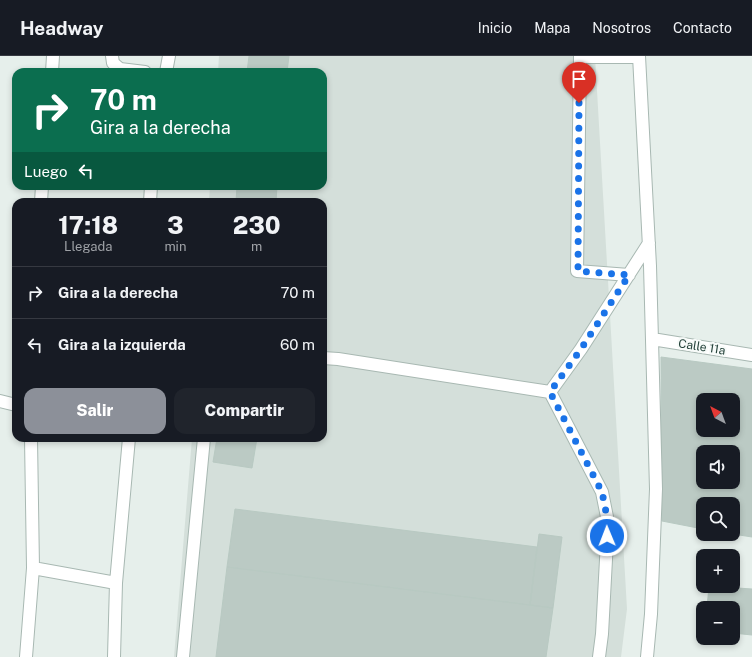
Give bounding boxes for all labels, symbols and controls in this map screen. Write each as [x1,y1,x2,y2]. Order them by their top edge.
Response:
text: Headway [20,17,103,39]
text: Inicio [478,20,512,36]
text: Mapa [534,20,570,36]
text: Nosotros [592,20,651,36]
text: Contacto [673,20,732,36]
pin [562,62,596,103]
icon: arrive [568,68,590,90]
text: 70 m [90,83,157,116]
icon: right [24,84,76,136]
text: Gira a la derecha [90,117,231,138]
icon: left [75,160,97,182]
text: Luego [24,163,67,180]
text: 17:18 [58,211,118,239]
text: 3 [167,211,184,239]
text: 230 [233,211,281,239]
text: Llegada [64,239,112,254]
text: min [164,239,186,254]
text: m [251,239,262,254]
icon: right [24,282,46,304]
text: Gira a la derecha [58,284,178,301]
text: 70 m [280,284,315,301]
icon: left [24,334,46,356]
text: Gira a la izquierda [58,336,186,353]
text: 60 m [280,336,315,353]
street label: Calle 11a [677,336,727,358]
button: Salir [24,388,166,434]
button: Compartir [174,388,315,434]
north arrow [696,393,740,437]
map controls [696,393,740,645]
button: sound [696,445,740,489]
button: search [696,497,740,541]
position arrow [586,515,628,557]
button: + [696,549,740,593]
button: − [696,601,740,645]

